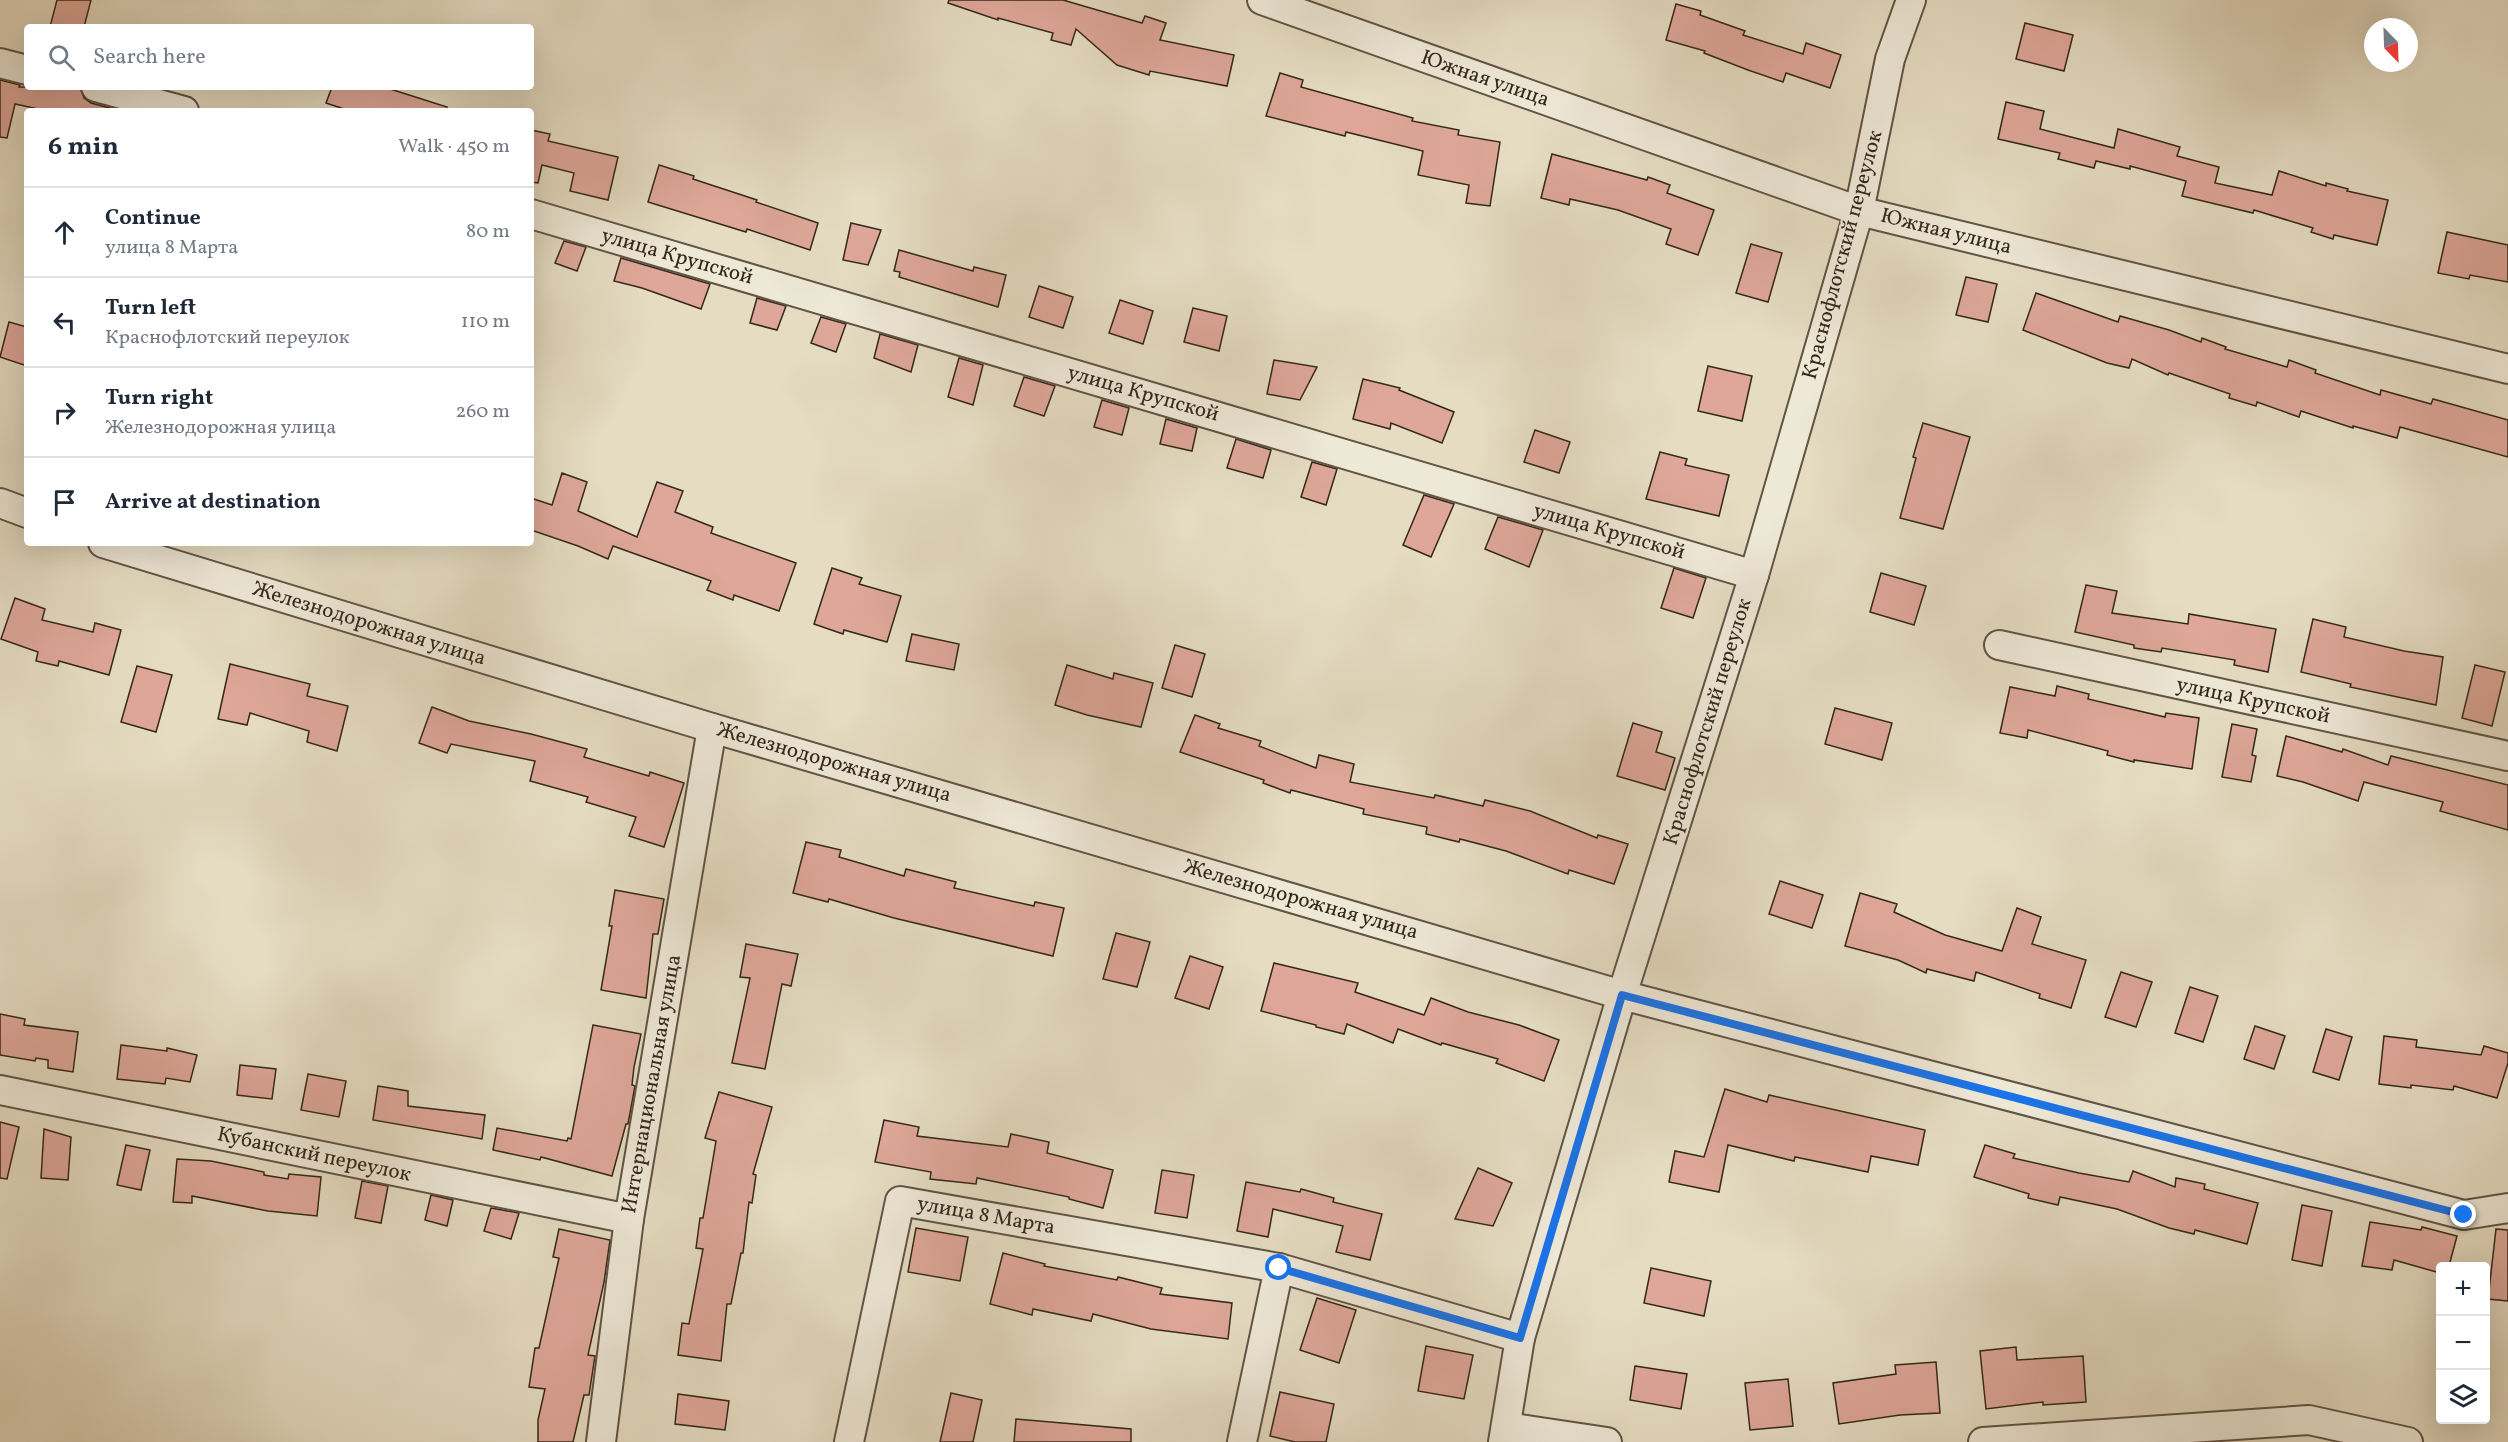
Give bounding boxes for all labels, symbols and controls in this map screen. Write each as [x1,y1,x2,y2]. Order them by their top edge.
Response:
north arrow [2364,18,2418,72]
search box [24,24,534,90]
icon: search [45,41,78,74]
text: Search here [93,42,206,73]
street label: Южная улица [1417,43,1553,115]
street label: Краснофлотский переулок [1796,127,1890,383]
text: 6 min [48,129,119,165]
text: Walk · 450 m [398,133,510,161]
street label: Южная улица [1877,202,2015,262]
text: Continue [105,203,201,234]
icon: ahead [48,216,81,249]
text: 80 m [466,218,510,246]
street label: улица Крупской [598,221,756,293]
text: улица 8 Марта [105,234,238,262]
text: Turn left [105,293,196,324]
icon: left [48,306,81,339]
text: 110 m [461,308,510,336]
text: Краснофлотский переулок [105,324,349,352]
street label: улица Крупской [1064,358,1222,430]
text: Turn right [105,383,213,414]
icon: right [48,396,81,429]
text: 260 m [455,398,510,426]
text: Железнодорожная улица [105,414,336,442]
icon: arrive [48,486,81,519]
text: Arrive at destination [105,487,321,518]
street label: улица Крупской [1530,496,1688,568]
street label: Железнодорожная улица [249,575,489,673]
street label: Краснофлотский переулок [1657,595,1759,849]
street label: улица Крупской [2173,671,2333,731]
street label: Железнодорожная улица [713,716,955,810]
street label: Железнодорожная улица [1180,853,1422,947]
street label: Интернациональная улица [615,952,689,1216]
street label: Кубанский переулок [214,1120,414,1190]
street label: улица 8 Марта [915,1190,1057,1242]
route end [2450,1201,2476,1227]
route start [1265,1254,1291,1280]
map controls [2436,1262,2490,1424]
button: + [2436,1262,2490,1316]
button: − [2436,1316,2490,1370]
button: layers [2436,1370,2490,1424]

